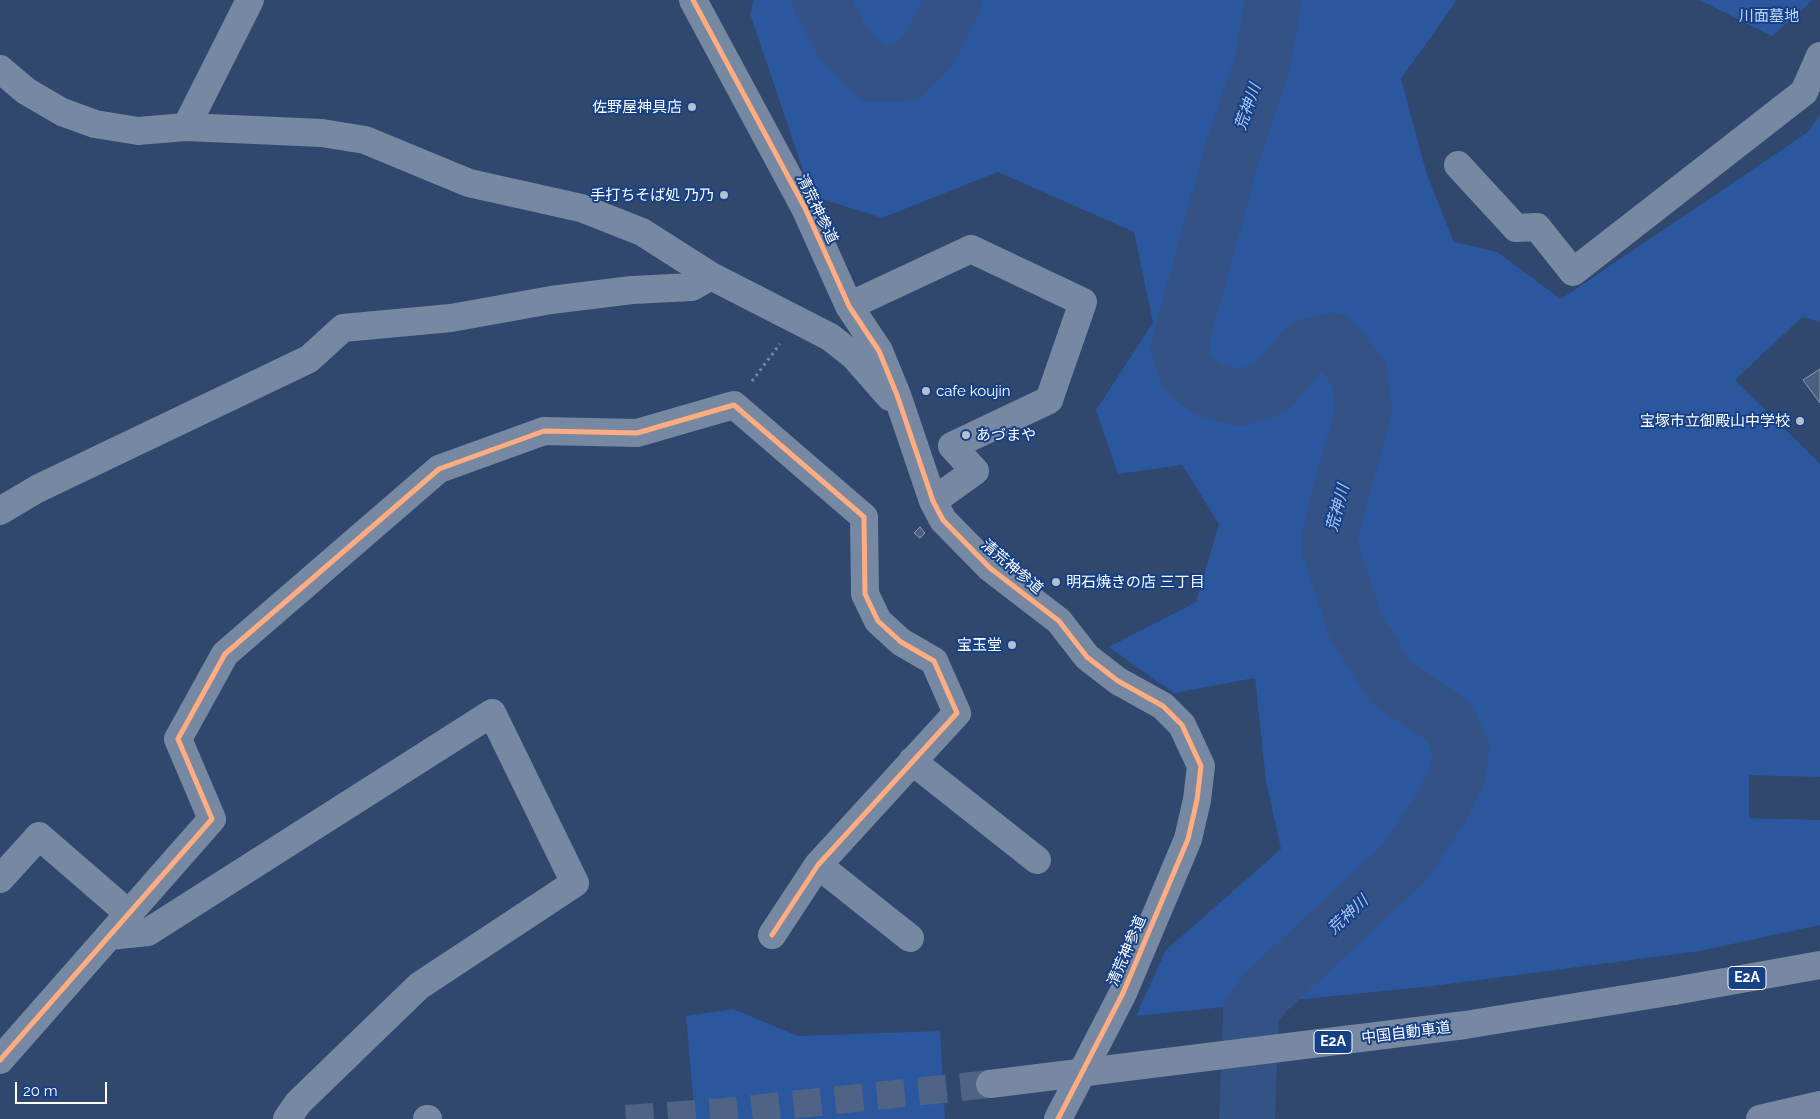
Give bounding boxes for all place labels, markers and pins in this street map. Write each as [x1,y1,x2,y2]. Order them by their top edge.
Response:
place label: 佐野屋神具店 [592,98,682,116]
marker: 佐野屋神具店 [686,101,698,113]
place label: 手打ちそば処 乃乃 [590,186,714,204]
marker: 手打ちそば処 乃乃 [718,189,730,201]
place label: cafe koujin [936,382,1010,400]
marker: cafe koujin [920,385,932,397]
place label: 宝塚市立御殿山中学校 [1640,412,1790,430]
marker: 宝塚市立御殿山中学校 [1794,415,1806,427]
place label: あづまや [976,426,1036,444]
marker: あづまや [960,429,972,441]
place label: 明石焼きの店 三丁目 [1066,573,1205,591]
marker: 明石焼きの店 三丁目 [1050,576,1062,588]
place label: 宝玉堂 [957,636,1002,654]
marker: 宝玉堂 [1006,639,1018,651]

